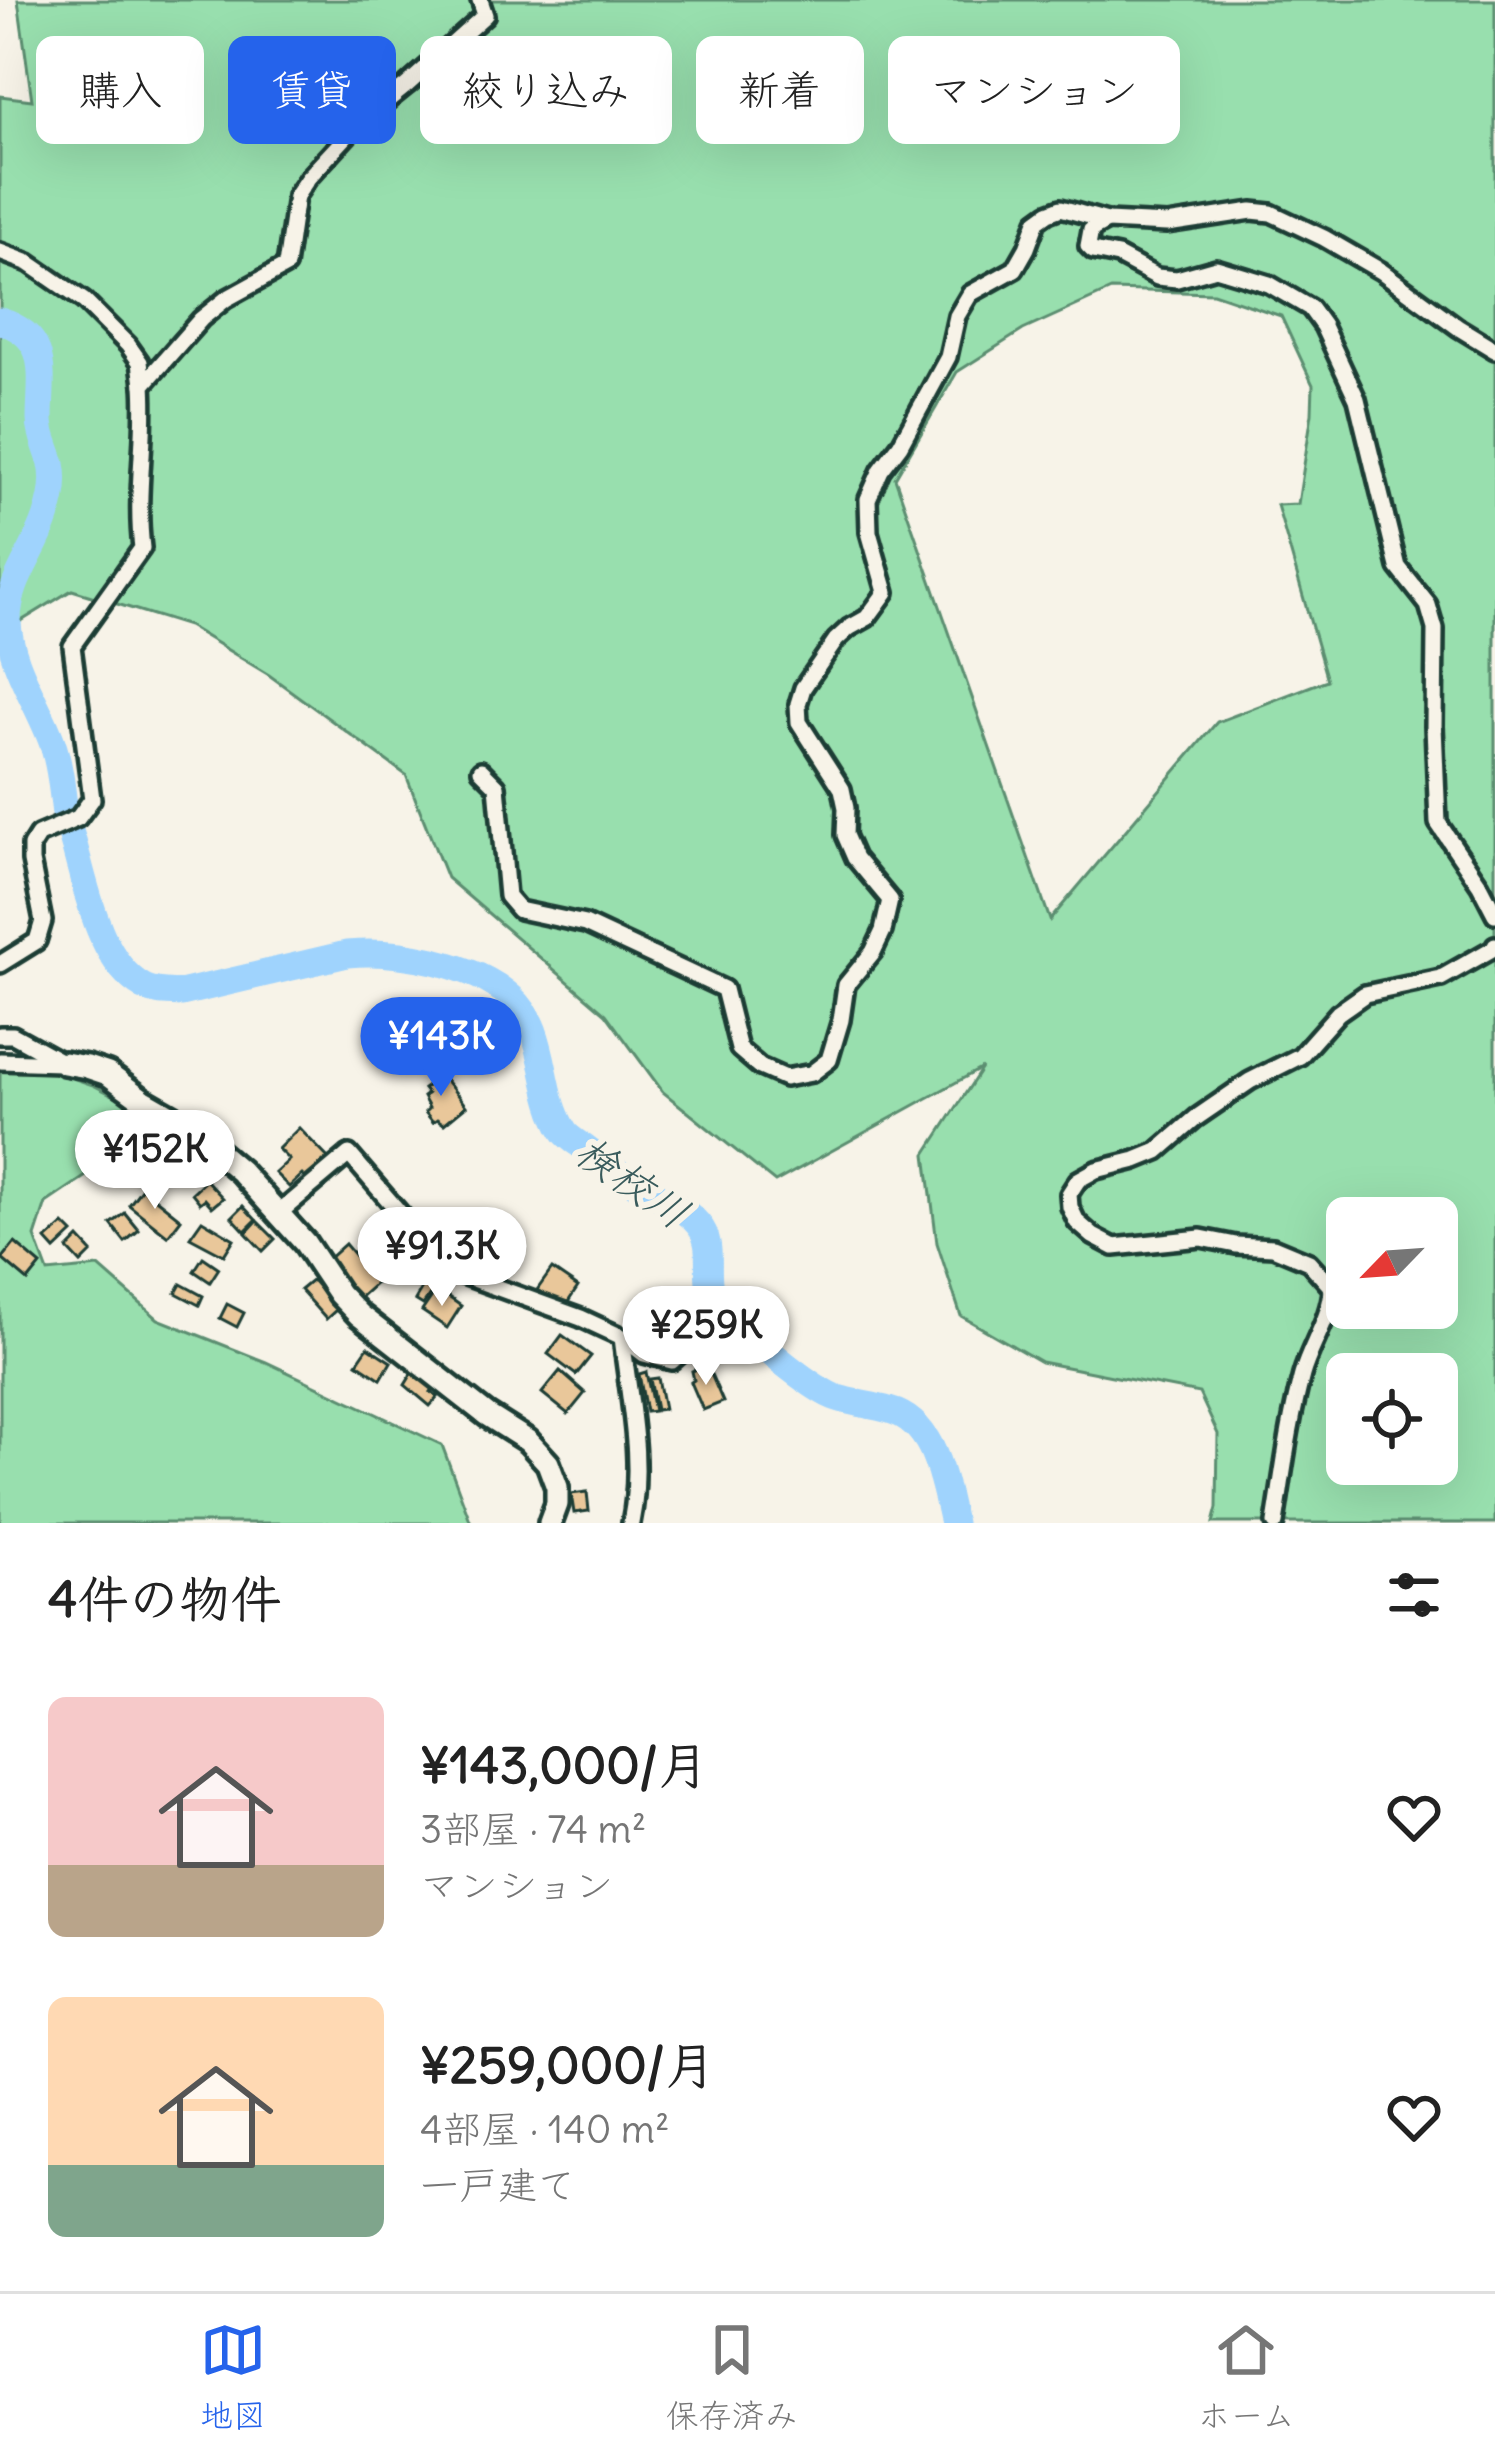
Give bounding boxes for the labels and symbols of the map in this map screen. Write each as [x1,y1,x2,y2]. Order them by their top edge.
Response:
pin: ¥143K [357,997,525,1099]
pin: ¥152K [71,1110,239,1212]
water label: 検校川 [566,1125,700,1239]
north arrow [1326,1197,1458,1329]
pin: ¥91.3K [344,1207,540,1309]
pin: ¥259K [622,1286,790,1388]

